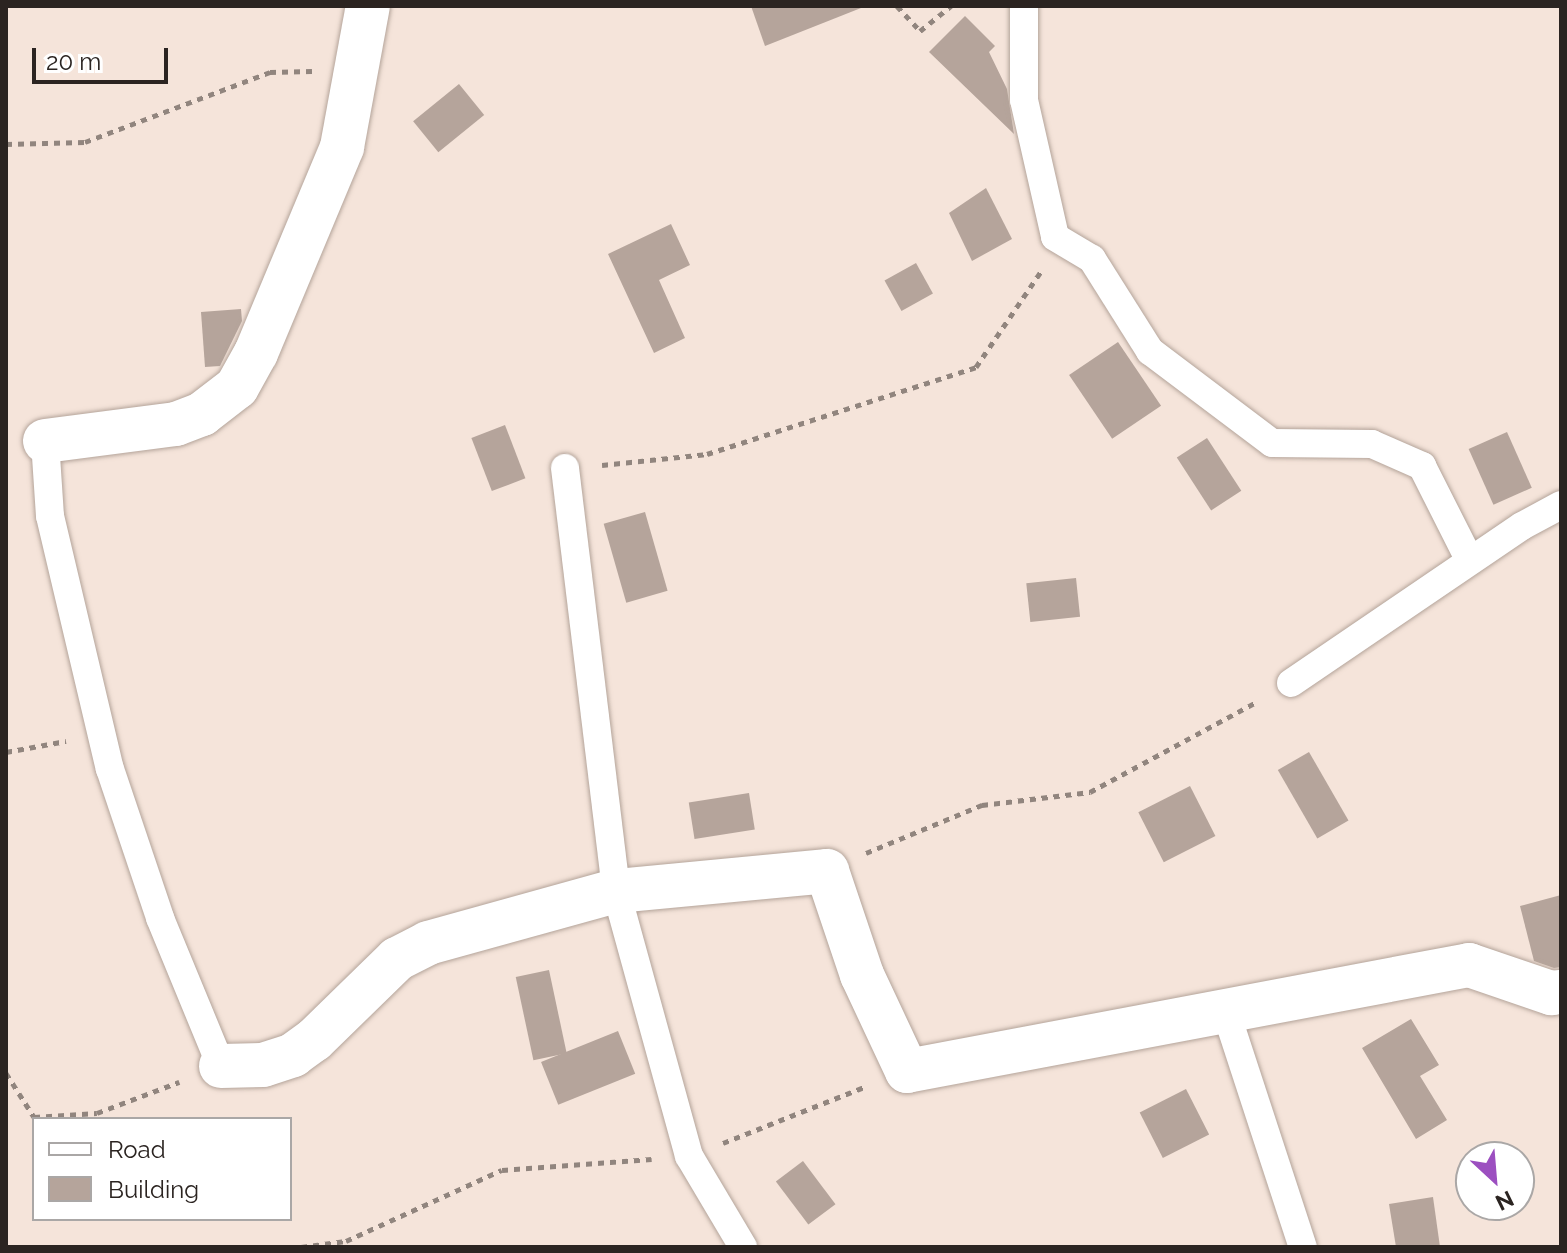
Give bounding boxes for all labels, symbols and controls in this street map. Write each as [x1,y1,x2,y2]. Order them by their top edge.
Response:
scale bar [36,32,172,82]
text: 20 m [46,47,101,76]
legend [32,1117,292,1221]
text: Road [108,1135,166,1164]
north arrow [1455,1141,1535,1221]
text: Building [108,1175,199,1204]
text: N [1491,1185,1518,1216]

